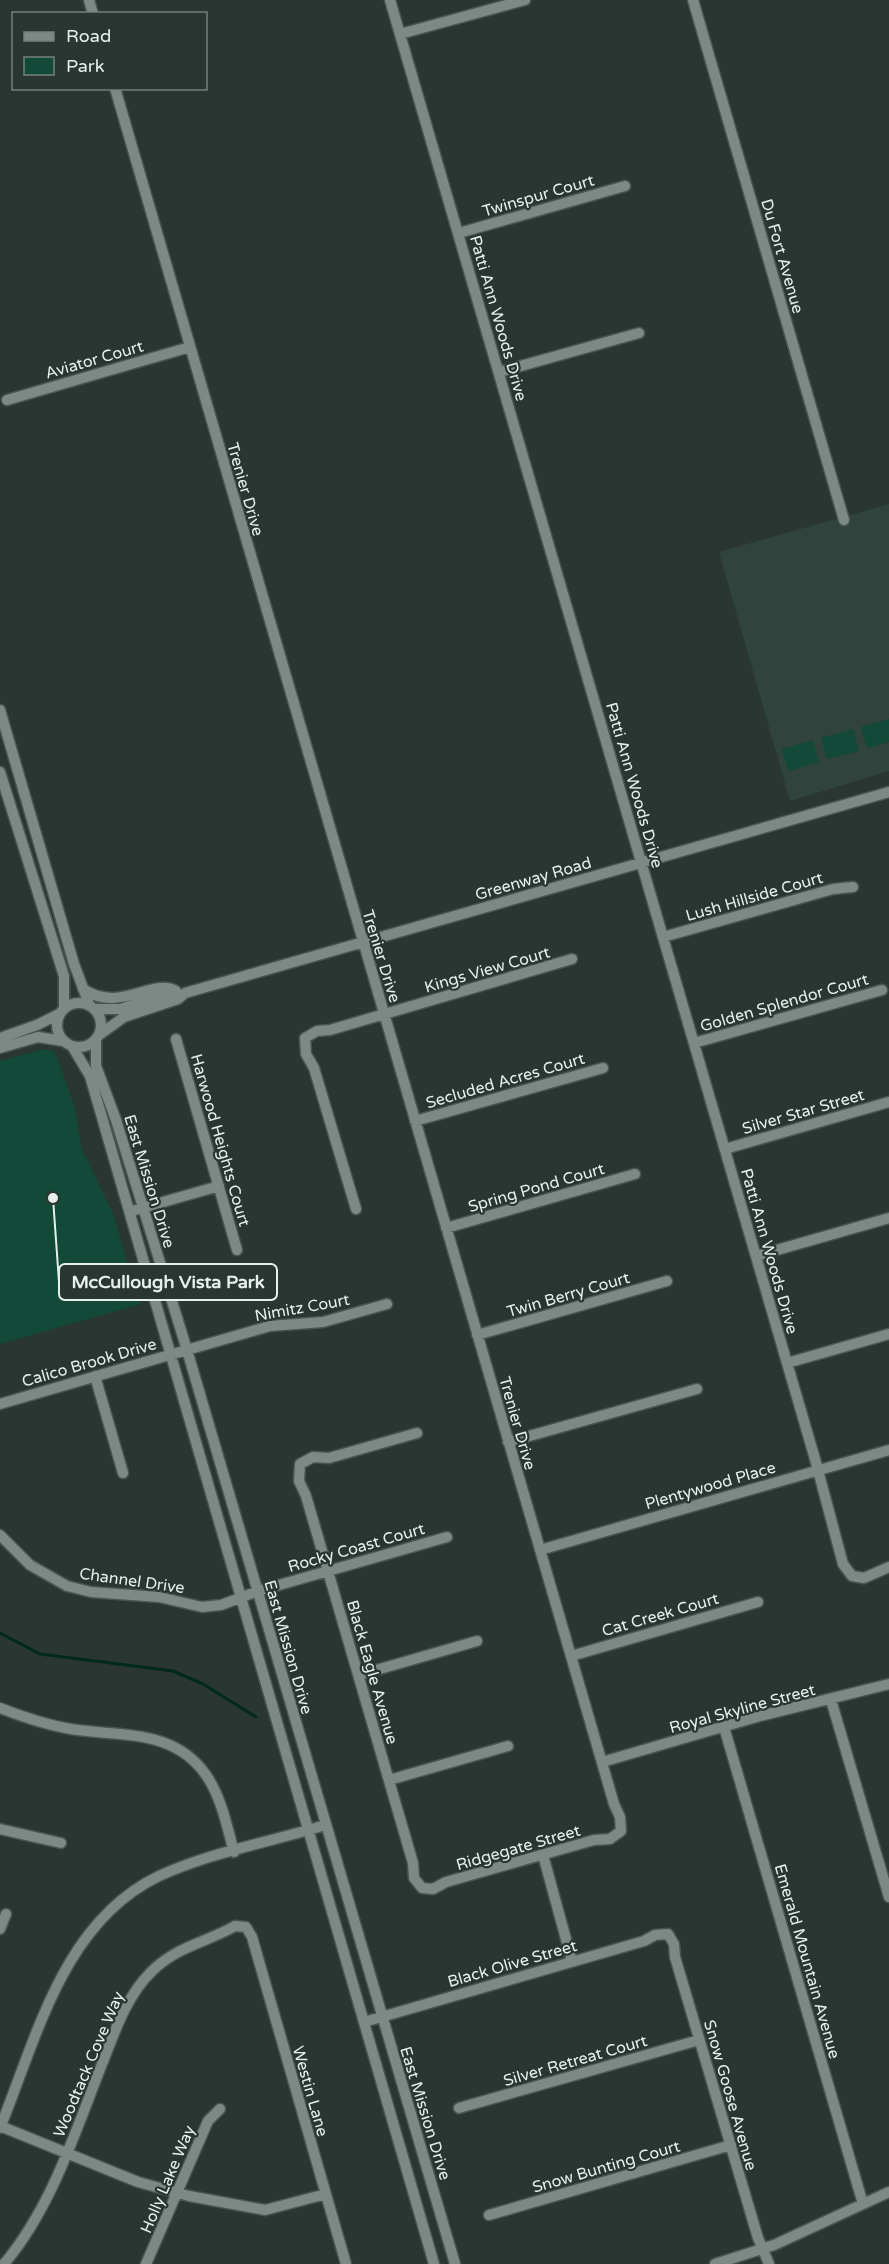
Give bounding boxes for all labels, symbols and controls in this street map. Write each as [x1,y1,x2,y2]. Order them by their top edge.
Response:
legend [12,12,207,90]
text: Road [66,25,111,47]
text: Park [66,55,105,77]
street label: Twinspur Court [480,170,596,221]
street label: Du Fort Avenue [756,197,808,316]
street label: Patti Ann Woods Drive [465,233,531,403]
street label: Aviator Court [43,336,146,384]
street label: Trenier Drive [222,440,268,538]
street label: Patti Ann Woods Drive [601,700,667,870]
street label: Greenway Road [473,853,594,905]
street label: Lush Hillside Court [683,868,825,926]
street label: Trenier Drive [357,907,405,1005]
street label: Kings View Court [422,942,552,997]
street label: Golden Splendor Court [698,969,871,1037]
street label: Secluded Acres Court [424,1049,587,1113]
street label: Harwood Heights Court [186,1052,254,1229]
street label: Silver Star Street [740,1085,867,1139]
street label: East Mission Drive [119,1112,179,1251]
street label: Spring Pond Court [466,1159,607,1217]
street label: Patti Ann Woods Drive [736,1166,802,1336]
callout: McCullough Vista Park [59,1264,277,1300]
street label: Twin Berry Court [505,1268,632,1322]
text: McCullough Vista Park [71,1271,265,1293]
street label: Nimitz Court [253,1290,351,1326]
street label: Calico Brook Drive [20,1334,159,1392]
street label: Trenier Drive [494,1374,540,1472]
street label: Plentywood Place [642,1458,778,1514]
street label: Rocky Coast Court [286,1519,427,1577]
street label: Channel Drive [78,1564,186,1598]
street label: East Mission Drive [259,1578,317,1717]
street label: Cat Creek Court [600,1589,721,1641]
street label: Black Eagle Avenue [342,1598,402,1747]
street label: Royal Skyline Street [667,1680,817,1738]
street label: Ridgegate Street [454,1821,583,1875]
street label: Emerald Mountain Avenue [770,1862,844,2061]
street label: Black Olive Street [445,1936,579,1992]
street label: Woodtack Cove Way [49,1988,129,2140]
street label: Snow Goose Avenue [699,2018,761,2173]
street label: Silver Retreat Court [501,2031,649,2091]
street label: Westin Lane [288,2044,332,2139]
street label: East Mission Drive [395,2044,455,2183]
street label: Holly Lake Way [136,2122,200,2236]
street label: Snow Bunting Court [530,2136,683,2198]

